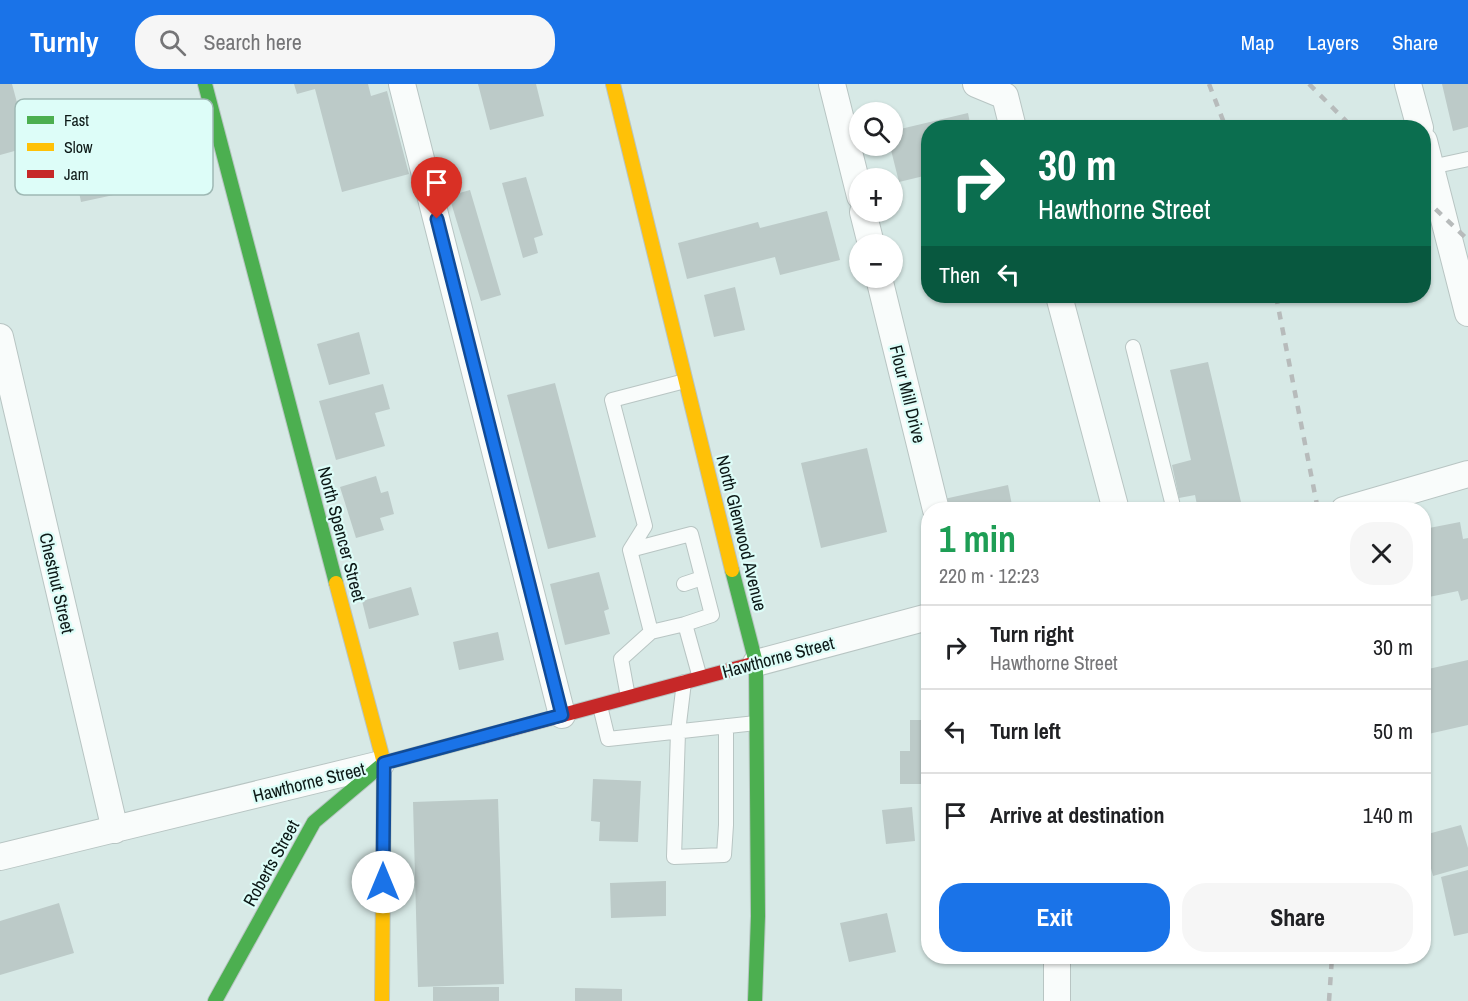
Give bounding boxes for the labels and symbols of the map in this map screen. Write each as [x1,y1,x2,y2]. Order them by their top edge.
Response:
legend [15,99,213,195]
text: Fast [64,109,89,131]
text: Slow [64,136,93,158]
pin [411,157,462,219]
text: Jam [64,163,89,185]
street label: Flour Mill Drive [884,342,932,446]
street label: North Glenwood Avenue [711,452,773,614]
street label: North Spencer Street [312,464,372,604]
street label: Chestnut Street [33,530,81,636]
street label: Hawthorne Street [719,630,837,684]
street label: Hawthorne Street [250,756,368,808]
street label: Roberts Street [237,815,305,911]
position arrow [351,850,415,914]

